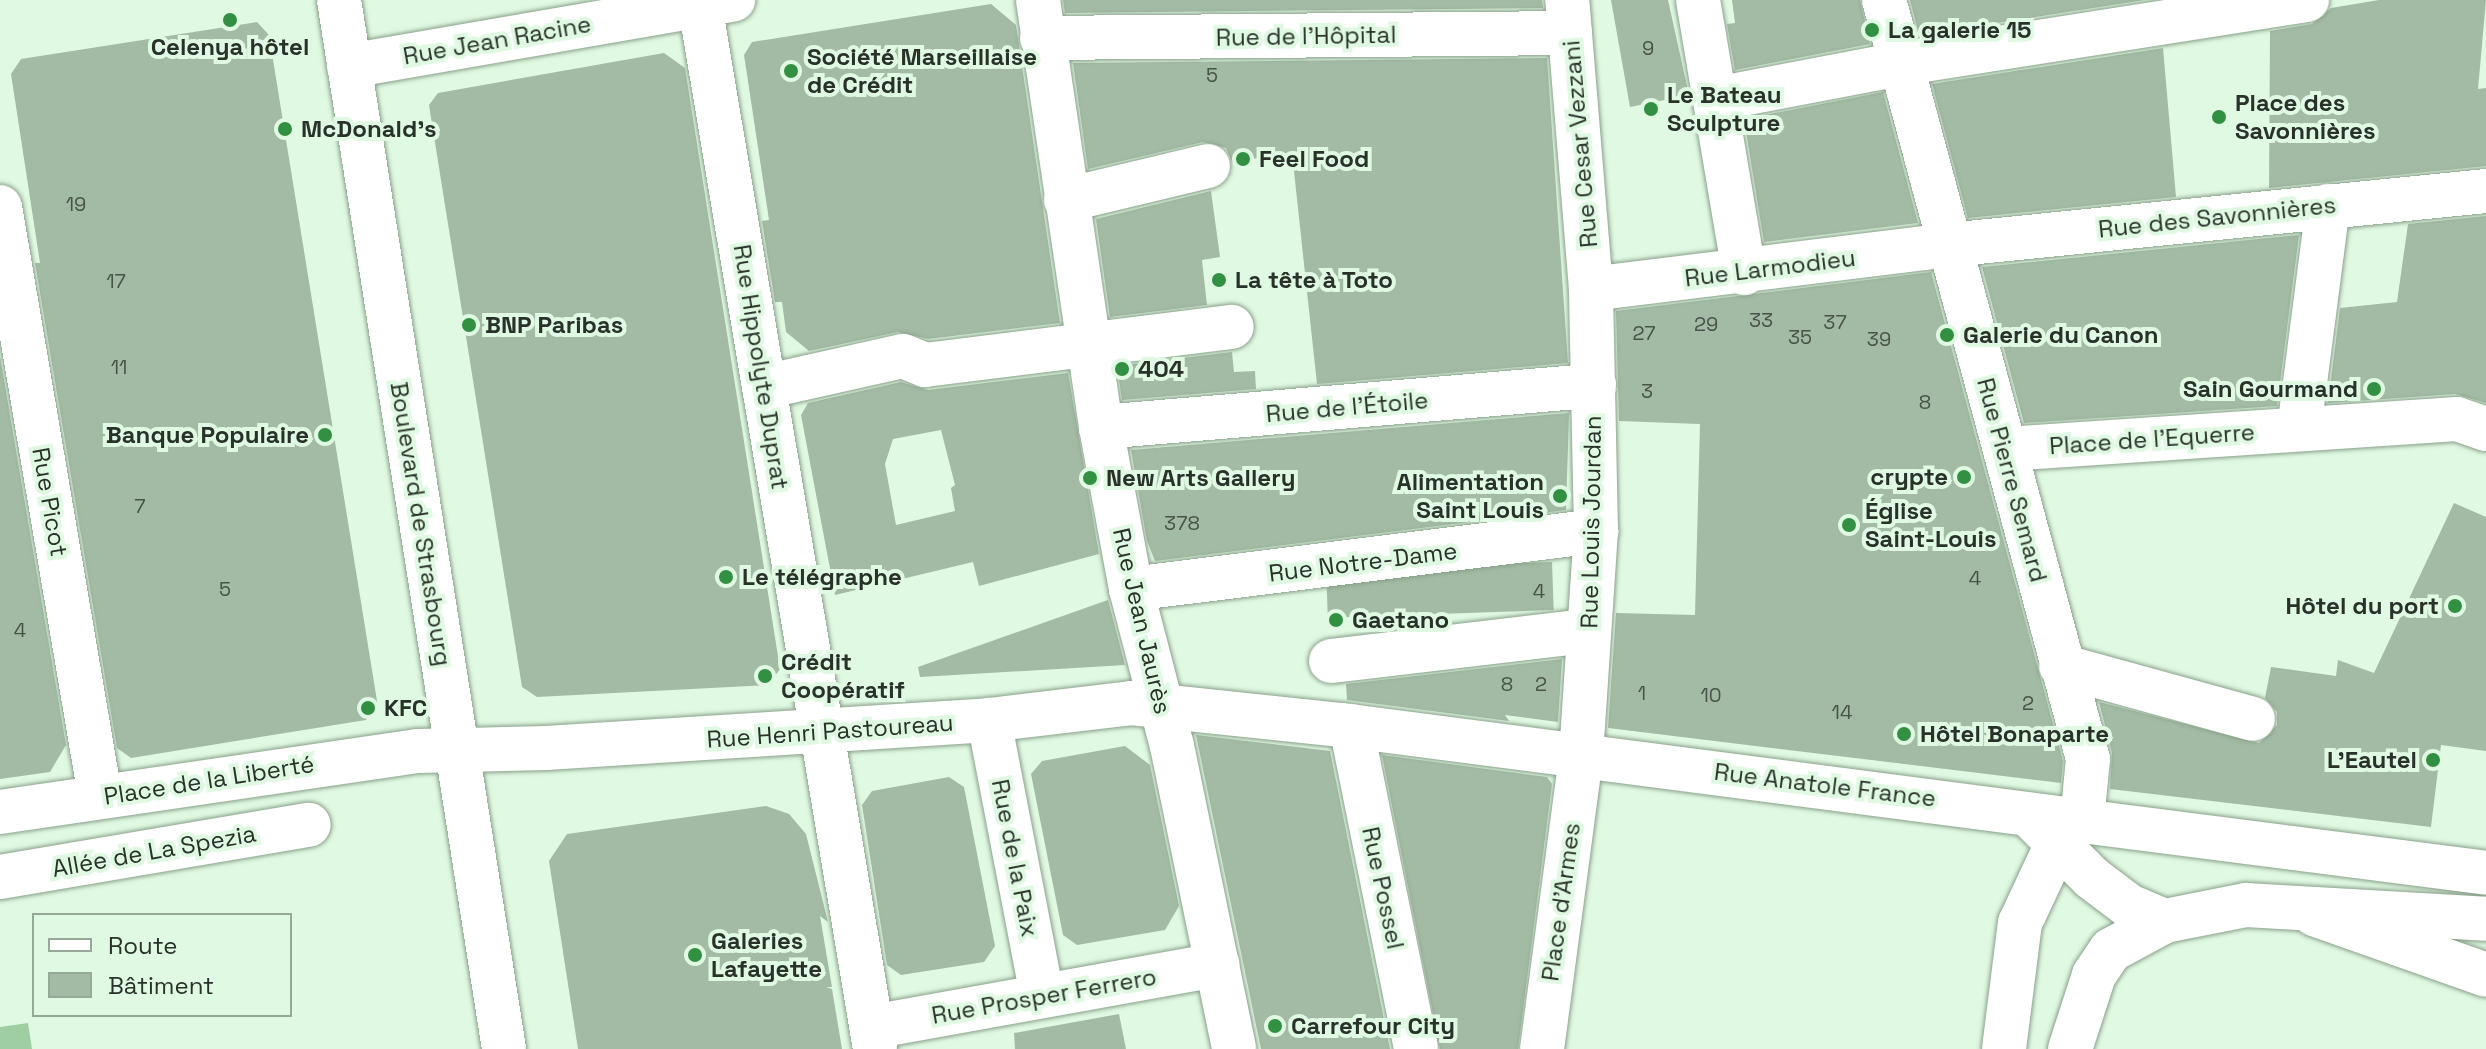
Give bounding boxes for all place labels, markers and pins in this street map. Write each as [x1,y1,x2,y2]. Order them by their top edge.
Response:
marker: Celenya hôtel [221,11,239,29]
place label: La galerie 15 [1888,16,2031,44]
marker: La galerie 15 [1863,21,1881,39]
place label: Celenya hôtel [151,33,309,61]
place label: Société Marseillaise de Crédit [807,43,1037,99]
marker: Société Marseillaise de Crédit [782,62,800,80]
place label: Le Bateau Sculpture [1667,81,1782,137]
place label: Place des Savonnières [2235,89,2376,145]
marker: Le Bateau Sculpture [1642,100,1660,118]
marker: Place des Savonnières [2210,108,2228,126]
place label: McDonald's [301,115,437,143]
marker: McDonald's [276,120,294,138]
place label: Feel Food [1259,145,1369,173]
marker: Feel Food [1234,150,1252,168]
place label: La tête à Toto [1235,266,1394,294]
marker: La tête à Toto [1210,271,1228,289]
place label: BNP Paribas [485,311,623,339]
marker: BNP Paribas [460,316,478,334]
place label: Galerie du Canon [1963,321,2159,349]
marker: Galerie du Canon [1938,326,1956,344]
place label: 404 [1138,355,1184,383]
marker: 404 [1113,360,1131,378]
place label: Sain Gourmand [2183,375,2358,403]
marker: Sain Gourmand [2365,380,2383,398]
place label: Banque Populaire [106,421,309,449]
marker: Banque Populaire [316,426,334,444]
place label: crypte [1870,463,1948,491]
place label: New Arts Gallery [1106,464,1296,492]
place label: Alimentation Saint Louis [1396,468,1544,524]
marker: crypte [1955,468,1973,486]
marker: New Arts Gallery [1081,469,1099,487]
marker: Alimentation Saint Louis [1551,487,1569,505]
place label: Église Saint-Louis [1865,497,1997,553]
marker: Église Saint-Louis [1840,516,1858,534]
place label: Le télégraphe [742,563,902,591]
marker: Le télégraphe [717,568,735,586]
place label: Hôtel du port [2285,592,2439,620]
marker: Hôtel du port [2446,597,2464,615]
place label: Gaetano [1352,606,1449,634]
marker: Gaetano [1327,611,1345,629]
place label: Crédit Coopératif [781,648,905,704]
marker: Crédit Coopératif [756,667,774,685]
place label: KFC [384,694,427,722]
marker: KFC [359,699,377,717]
place label: Hôtel Bonaparte [1920,720,2109,748]
marker: Hôtel Bonaparte [1895,725,1913,743]
place label: L'Eautel [2327,746,2417,774]
marker: L'Eautel [2424,751,2442,769]
place label: Galeries Lafayette [711,927,822,983]
marker: Galeries Lafayette [686,946,704,964]
place label: Carrefour City [1291,1012,1455,1040]
marker: Carrefour City [1266,1017,1284,1035]

